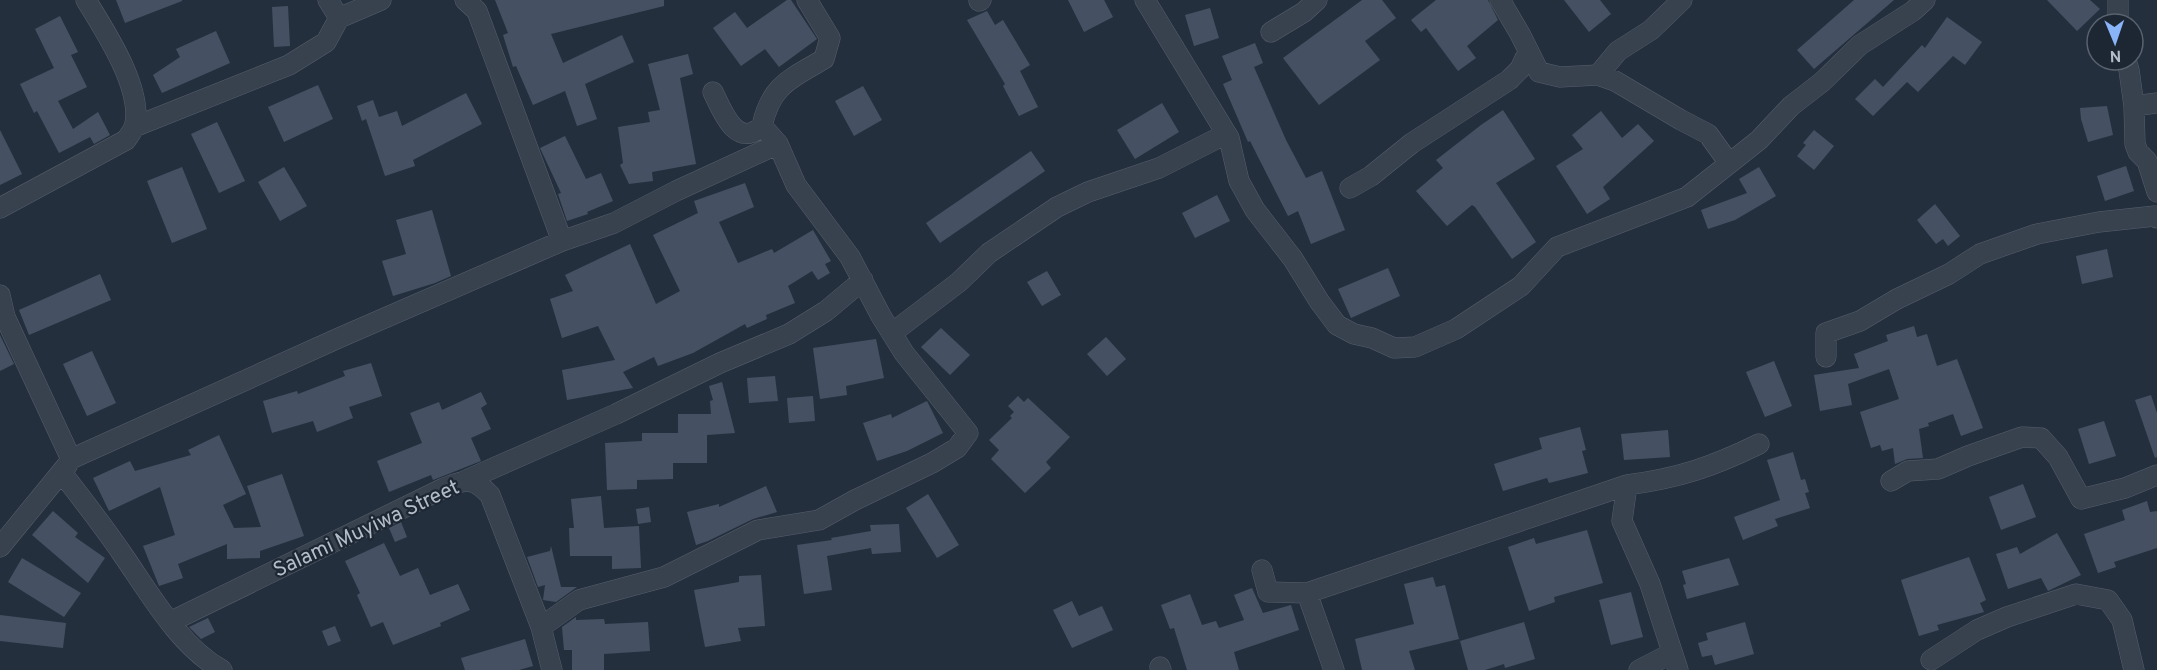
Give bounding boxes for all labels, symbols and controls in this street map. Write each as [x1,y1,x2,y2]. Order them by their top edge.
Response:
north arrow [2085,12,2145,72]
text: N [2109,45,2122,65]
street label: Salami Muyiwa Street [269,474,464,584]

